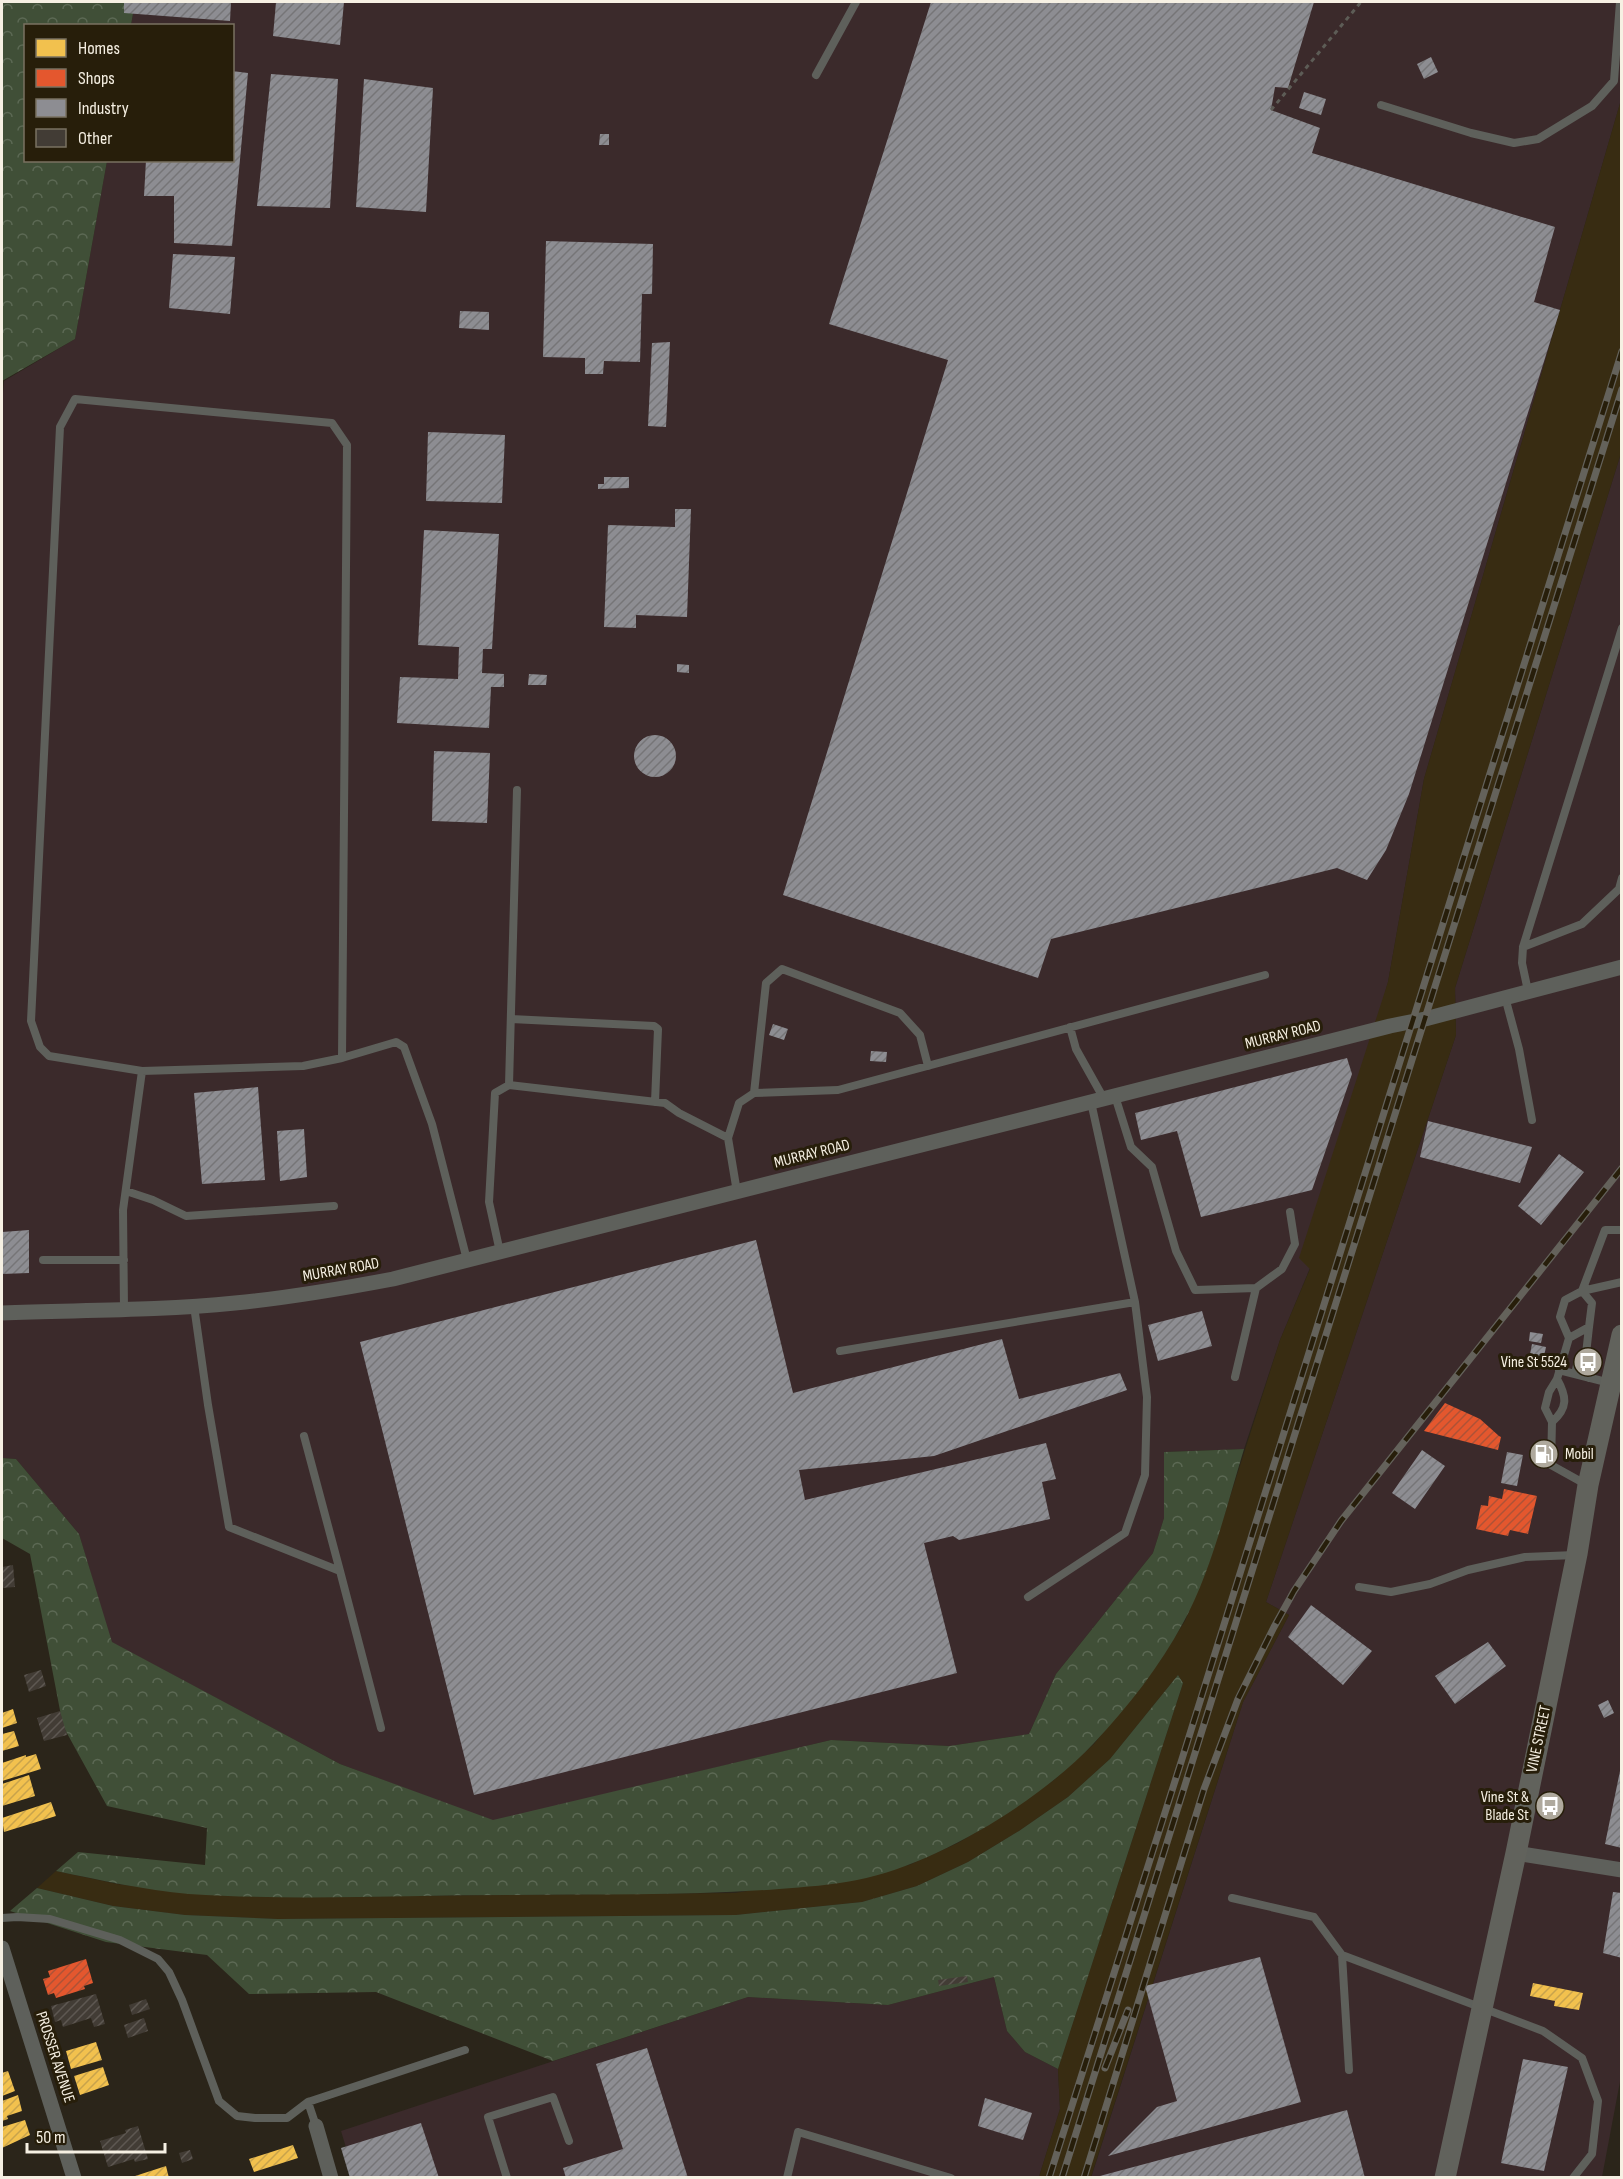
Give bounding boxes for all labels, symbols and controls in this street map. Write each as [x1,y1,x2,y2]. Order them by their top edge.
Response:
legend [24,24,234,162]
text: Homes [78,38,120,59]
text: Shops [78,68,115,89]
text: Industry [78,98,129,119]
text: Other [78,128,112,149]
street label: MURRAY ROAD [1243,1016,1323,1054]
street label: MURRAY ROAD [772,1135,852,1173]
street label: MURRAY ROAD [301,1254,381,1286]
bus stop icon: Vine St 5524 [1572,1346,1604,1378]
place label: Vine St 5524 [1501,1353,1567,1372]
fuel station icon: Mobil [1528,1438,1560,1470]
place label: Mobil [1565,1445,1594,1464]
street label: VINE STREET [1523,1703,1555,1774]
place label: Vine St & Blade St [1481,1788,1529,1825]
bus stop icon: Vine St & Blade St [1534,1790,1566,1822]
street label: PROSSER AVENUE [31,2009,79,2105]
scale bar [27,2116,165,2154]
text: 50 m [36,2127,66,2148]

